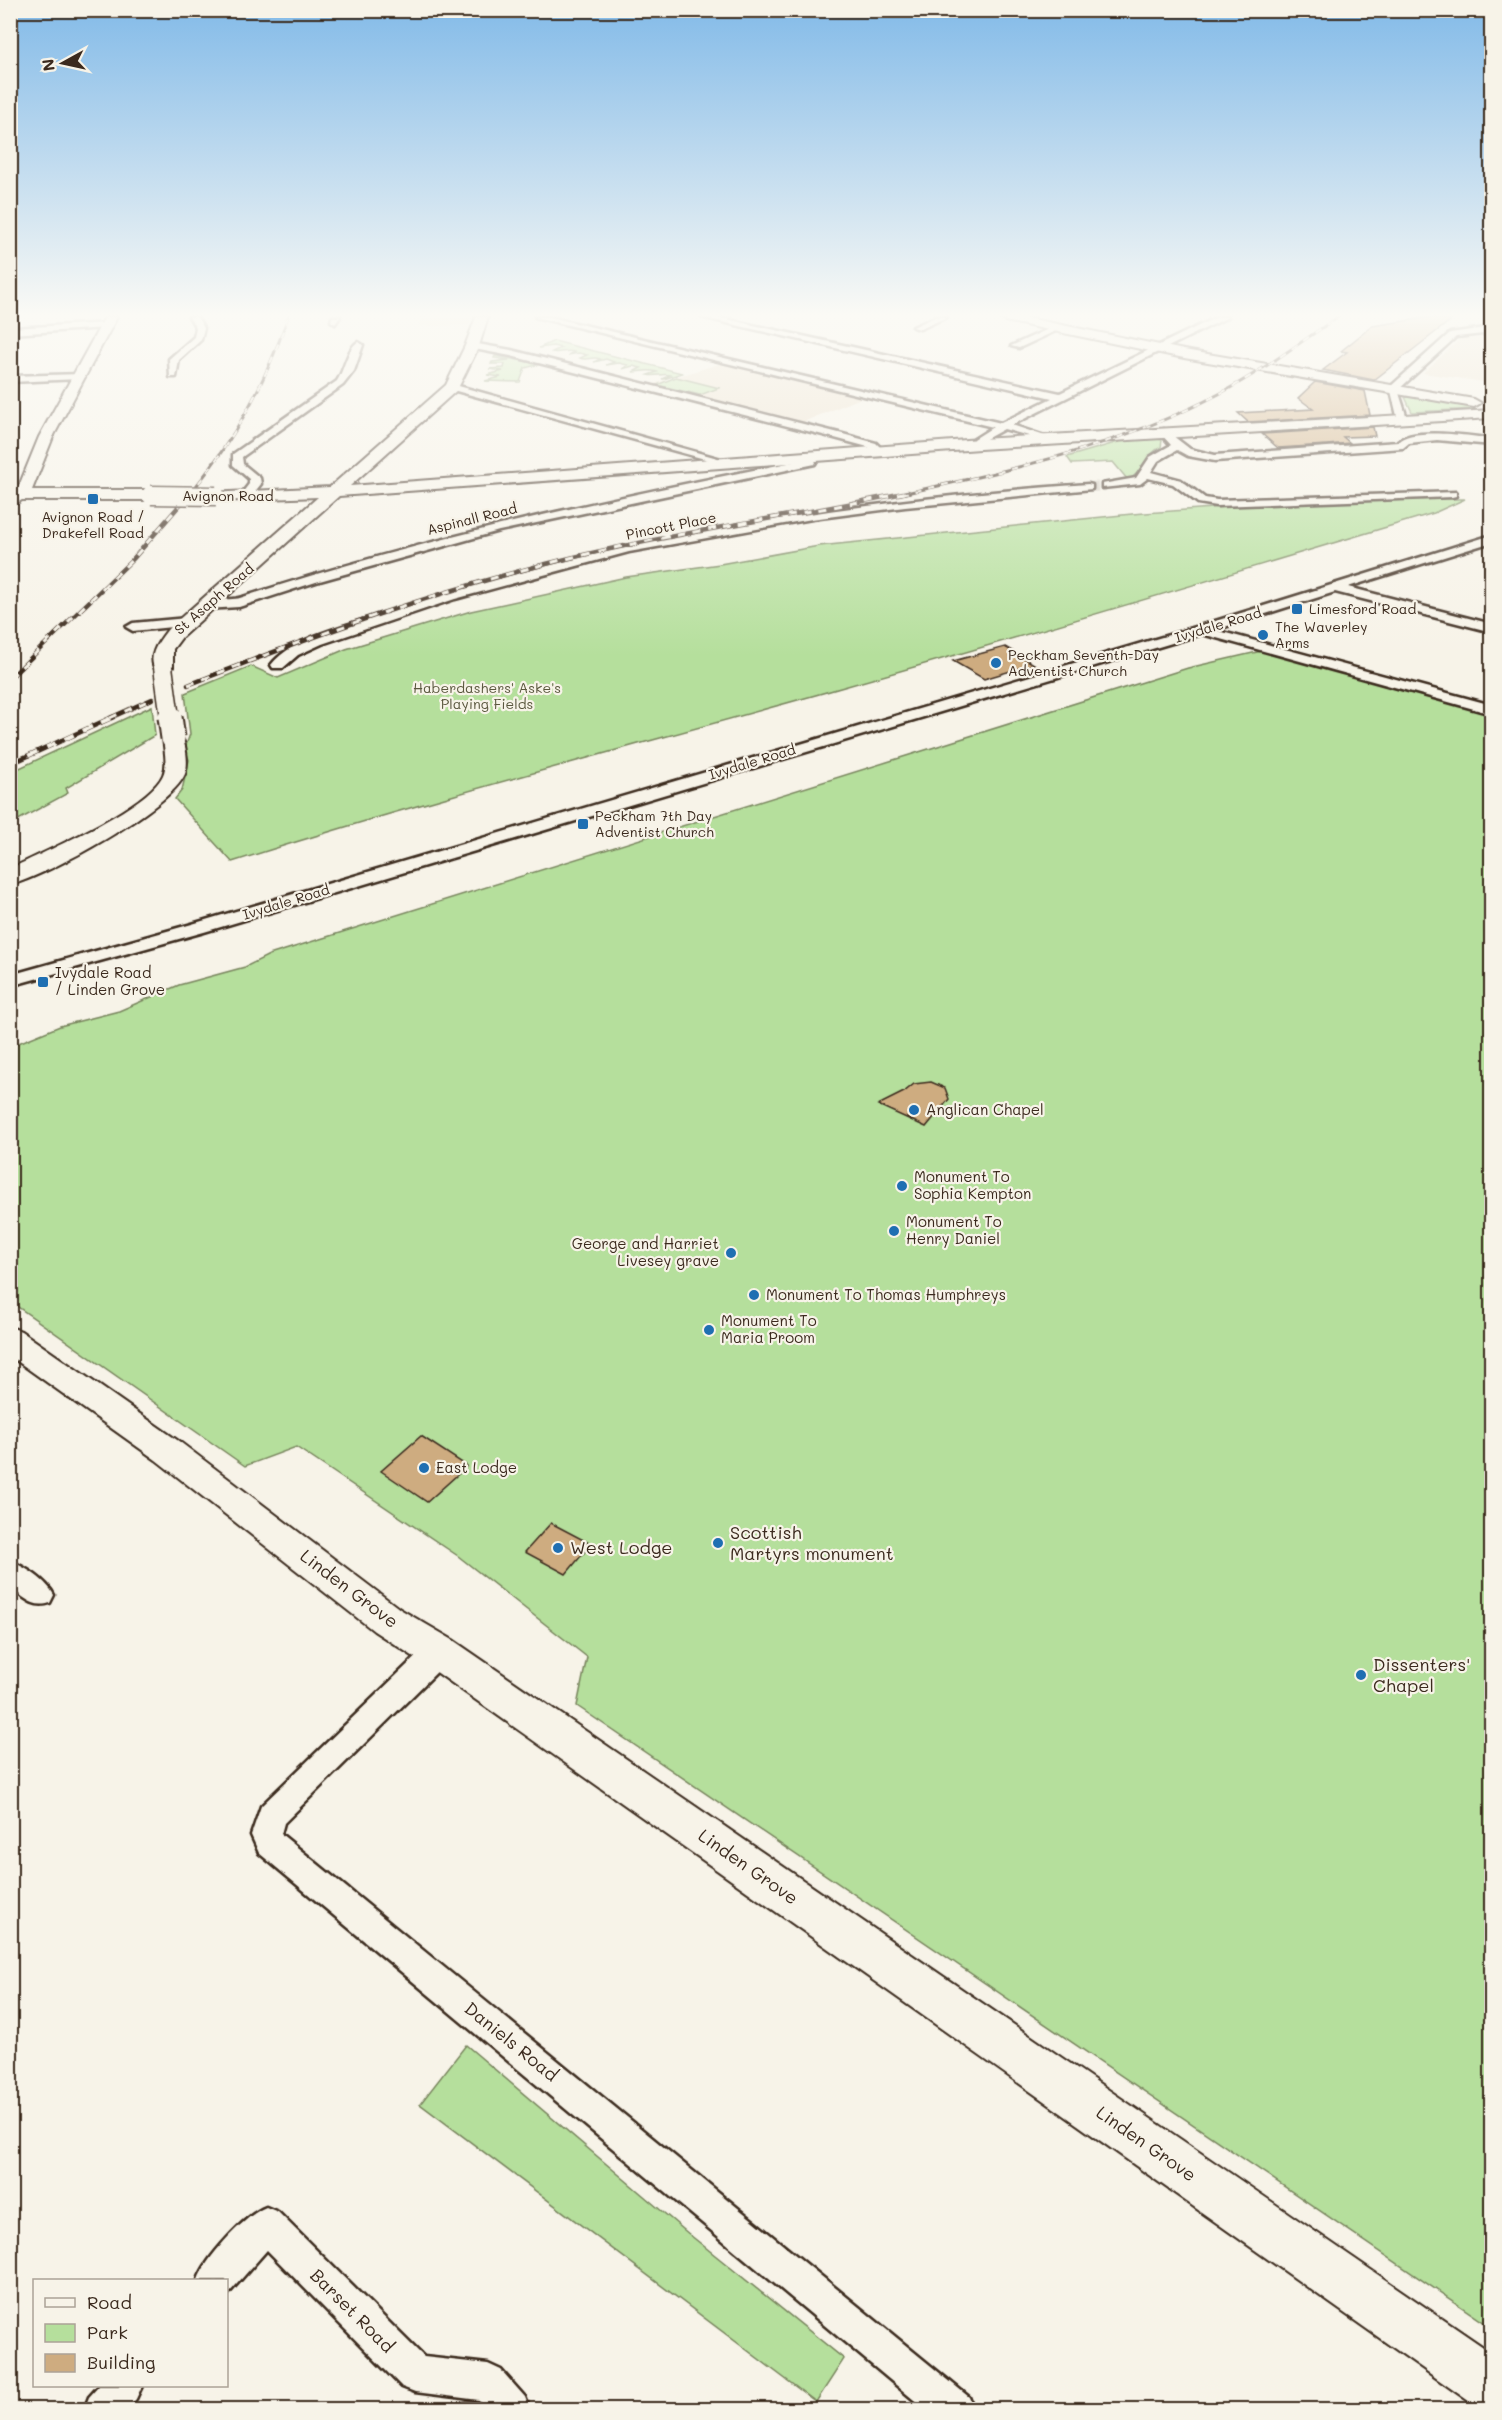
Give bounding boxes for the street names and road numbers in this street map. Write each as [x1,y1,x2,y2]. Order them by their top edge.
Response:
street label: Avignon Road [182,486,274,505]
street label: Aspinall Road [425,498,519,539]
street label: Pincott Place [624,507,718,544]
street label: St Asaph Road [170,559,258,638]
street label: Ivydale Road [1172,602,1264,647]
street label: Ivydale Road [706,739,798,784]
street label: Ivydale Road [240,879,332,924]
street label: Linden Grove [296,1543,404,1633]
street label: Linden Grove [694,1823,803,1910]
street label: Daniels Road [460,1996,564,2086]
street label: Linden Grove [1092,2100,1201,2187]
street label: Barset Road [305,2263,400,2358]

